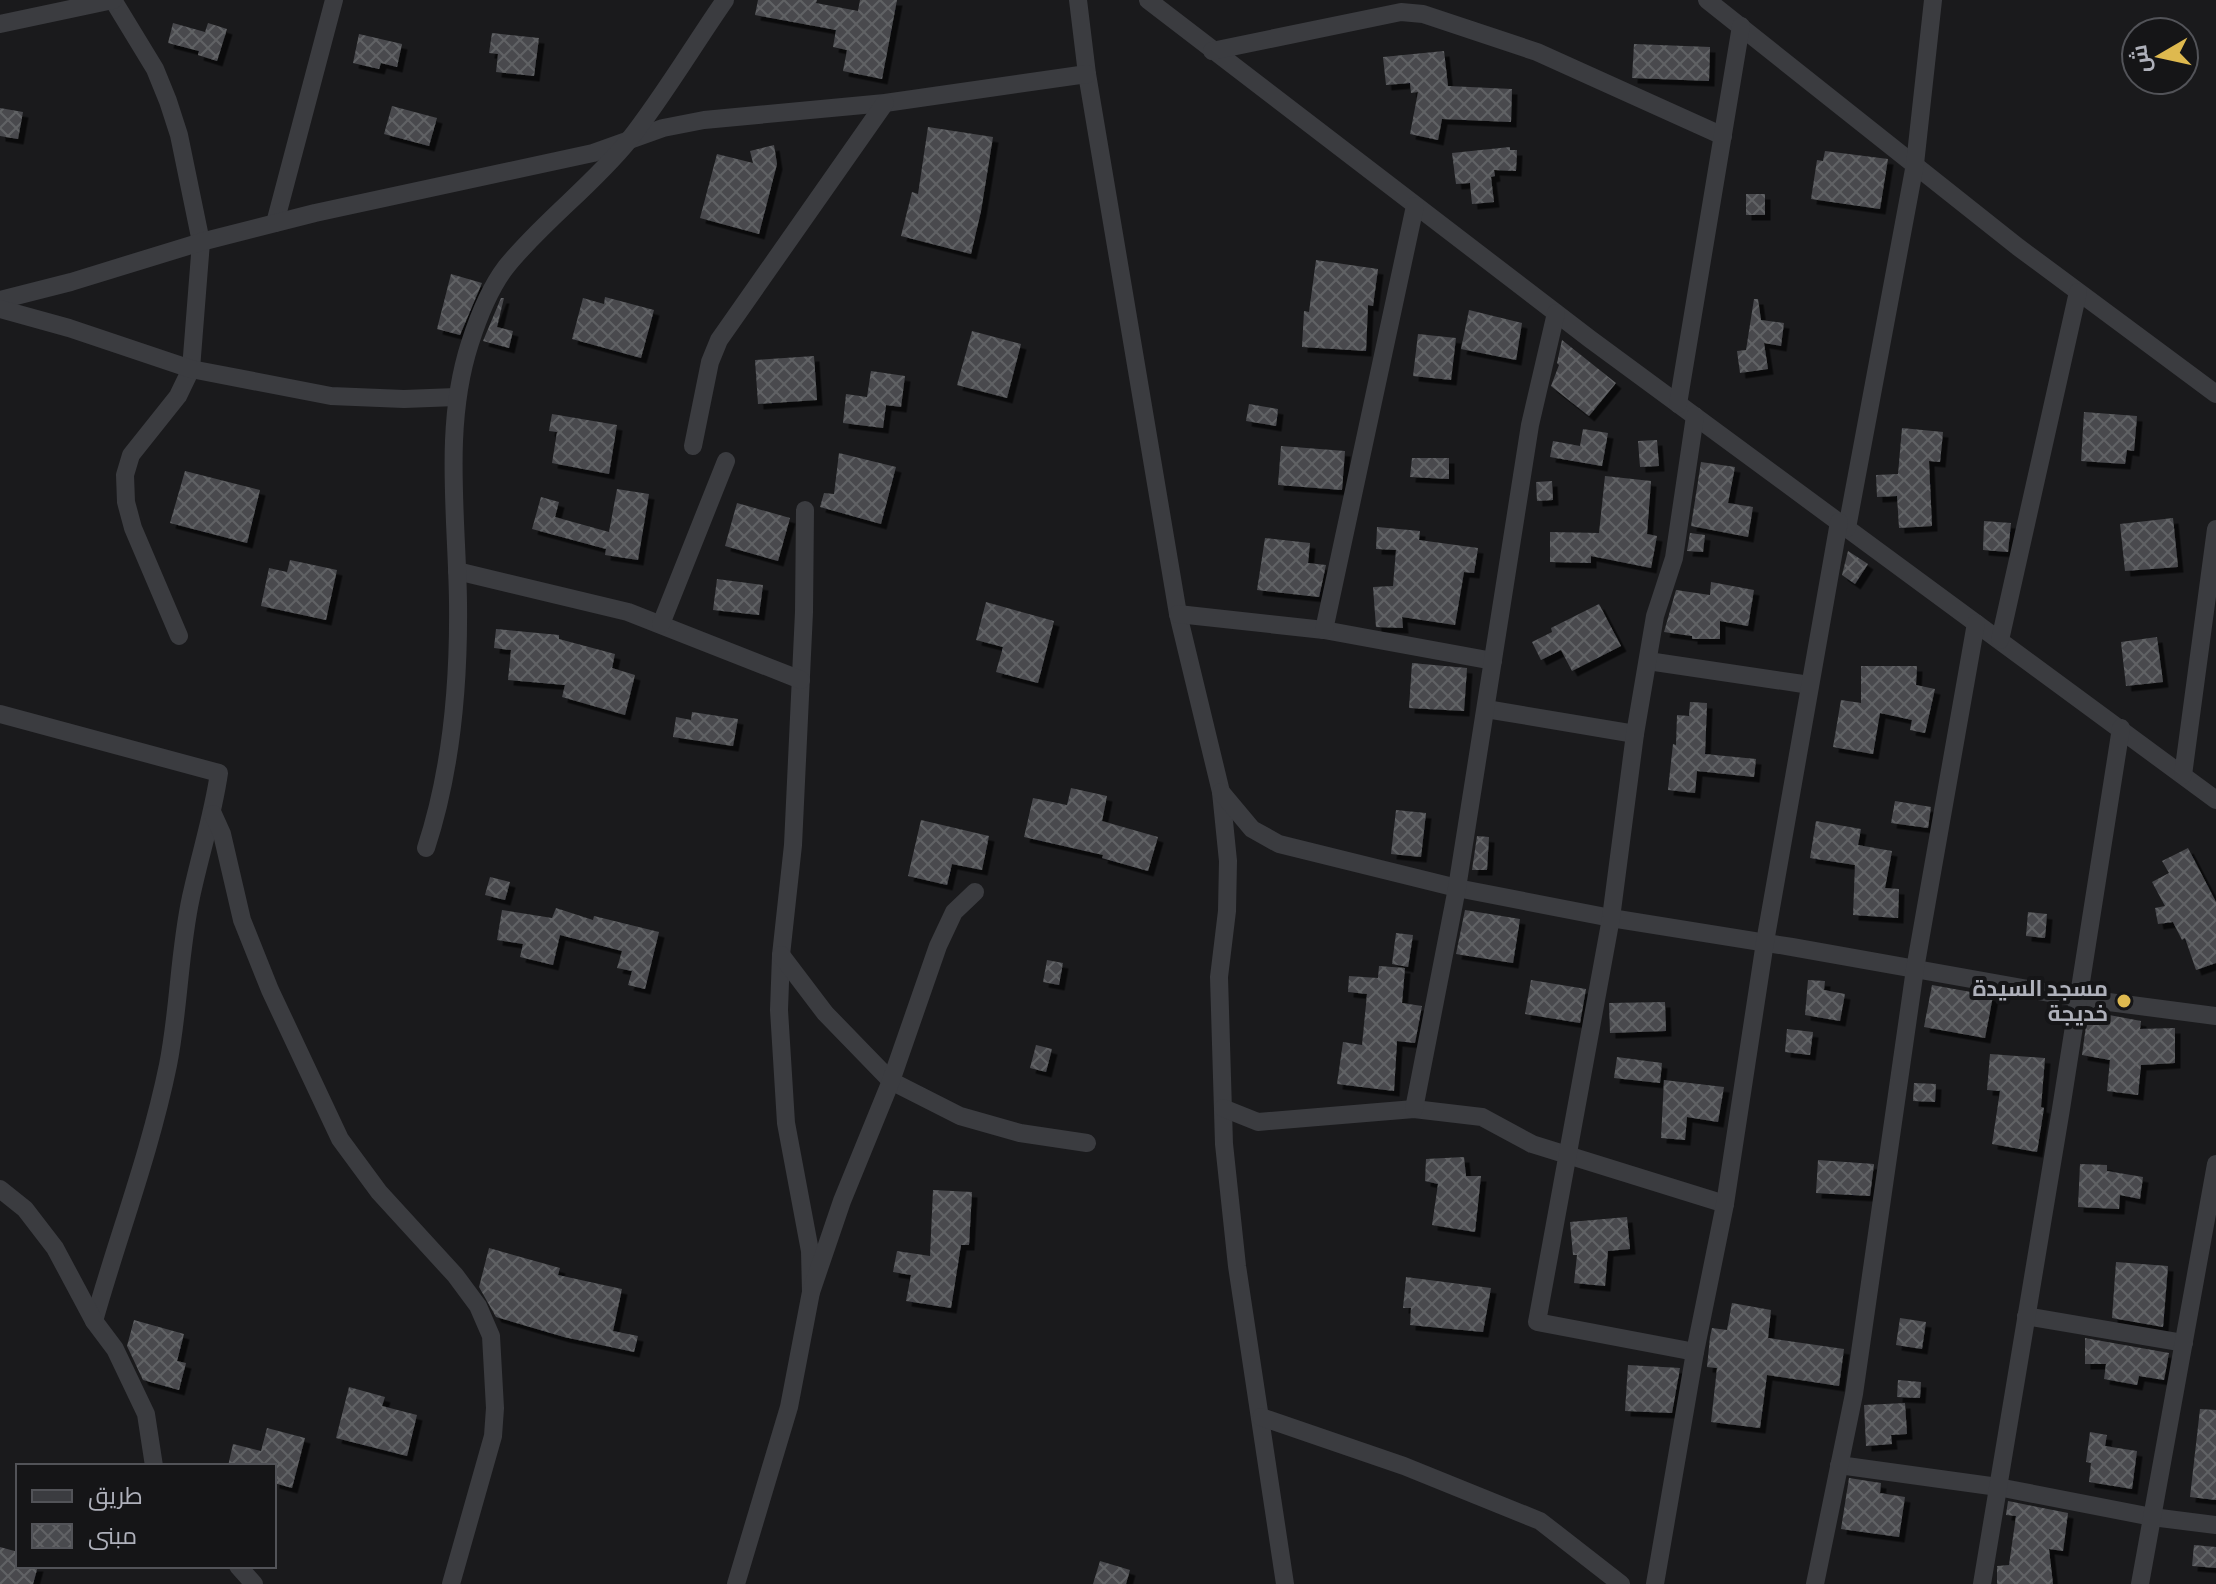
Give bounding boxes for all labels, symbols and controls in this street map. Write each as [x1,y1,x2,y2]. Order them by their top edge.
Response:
north arrow [2120,16,2200,96]
text: ش [2124,43,2156,75]
place label: مسجد السيدة خديجة [1973,974,2108,1027]
marker: مسجد السيدة خديجة [2115,992,2133,1010]
legend [16,1464,276,1568]
text: طريق [88,1480,143,1511]
text: مبنى [88,1520,137,1551]

